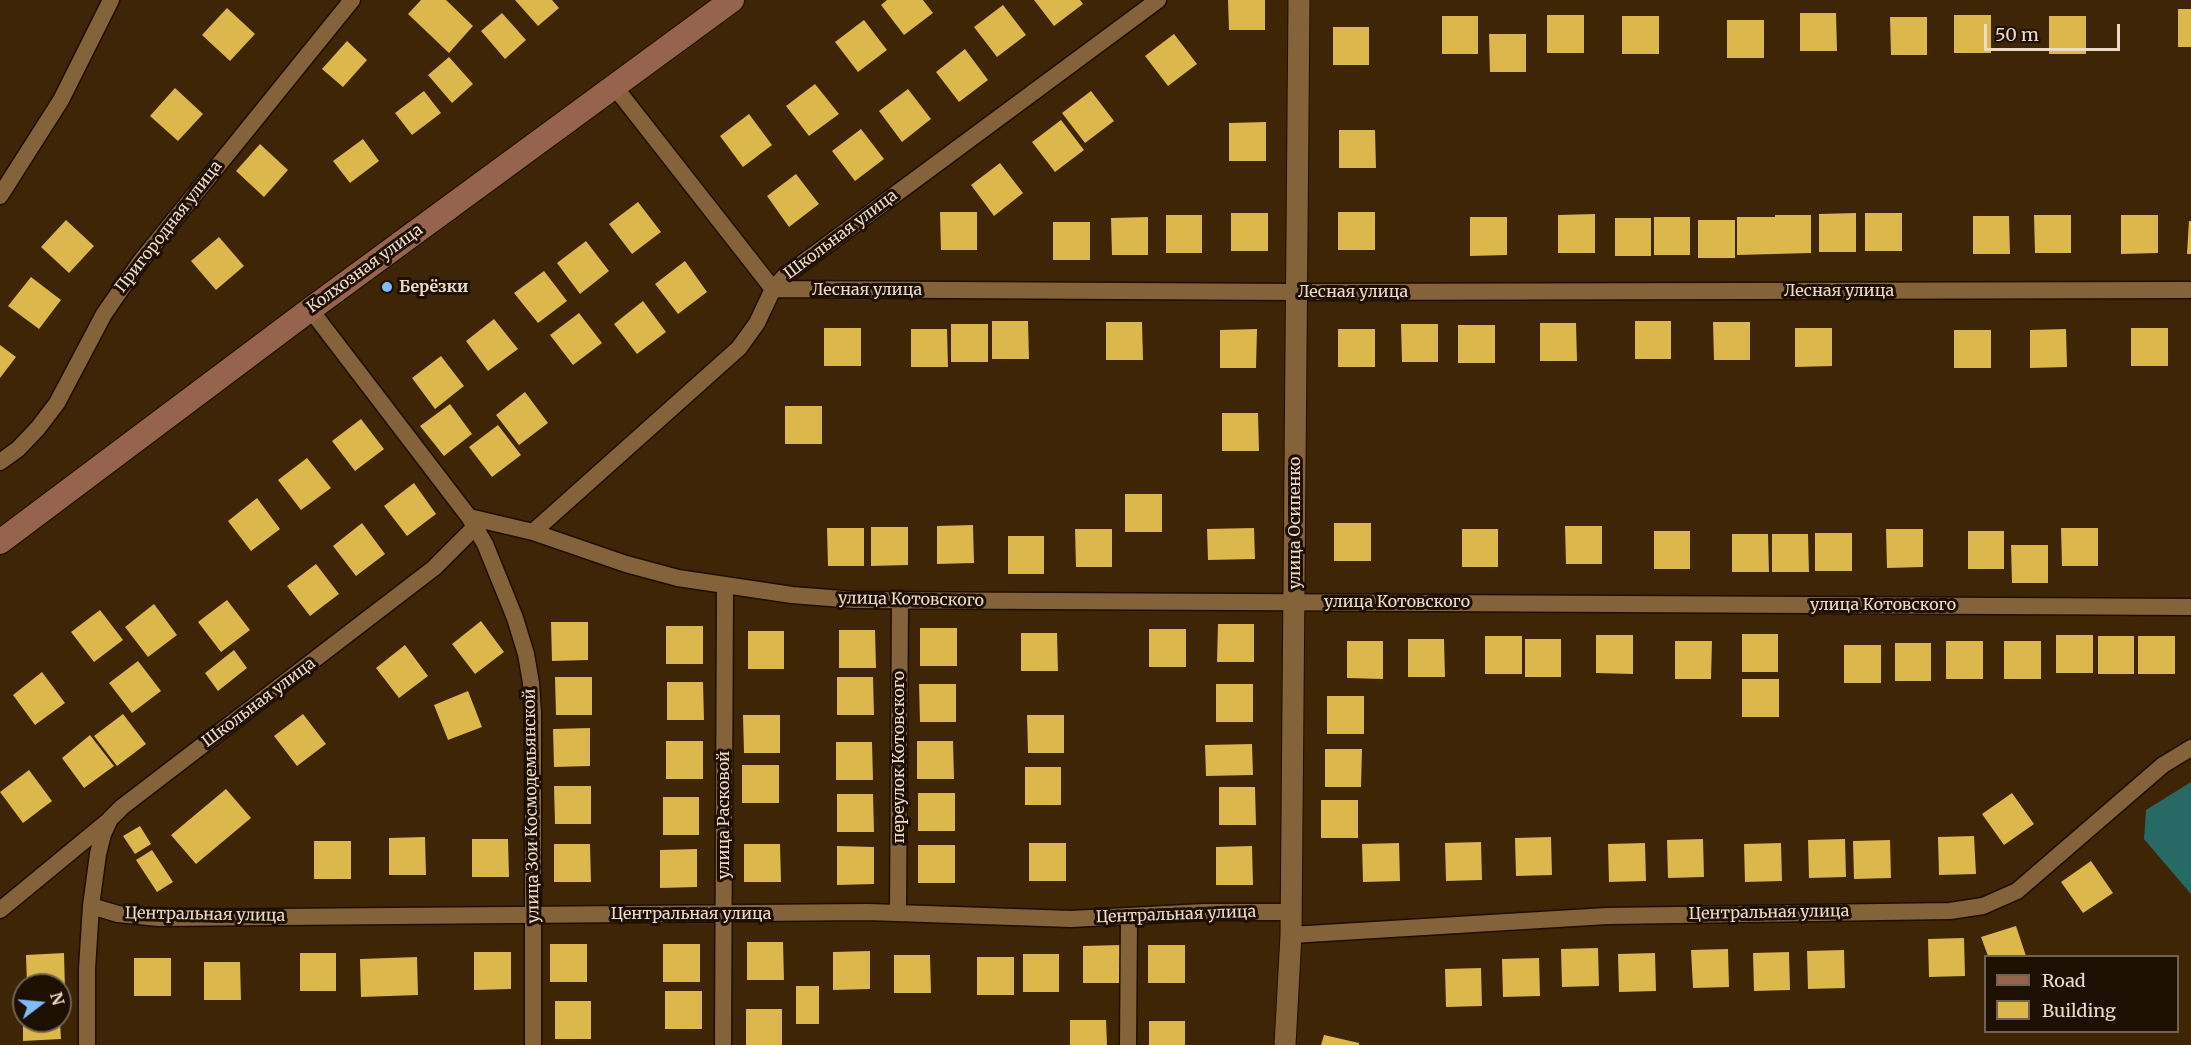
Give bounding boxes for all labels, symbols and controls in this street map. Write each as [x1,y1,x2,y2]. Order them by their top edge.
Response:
scale bar [1987,12,2124,50]
text: 50 m [1995,23,2039,46]
street label: Пригородная улица [112,157,226,297]
street label: Школьная улица [781,186,901,284]
street label: Колхозная улица [303,221,427,317]
place label: Берёзки [399,277,468,297]
marker: Берёзки [380,280,394,294]
street label: Лесная улица [812,280,922,300]
street label: Лесная улица [1784,281,1894,301]
street label: Лесная улица [1298,282,1408,302]
street label: улица Осипенко [1285,457,1305,589]
street label: улица Котовского [838,589,984,611]
street label: улица Котовского [1324,592,1470,612]
street label: улица Котовского [1810,595,1956,615]
street label: Школьная улица [199,654,319,752]
street label: переулок Котовского [889,671,909,843]
street label: улица Зои Космодемьянской [520,688,544,924]
street label: улица Расковой [714,751,734,879]
street label: Центральная улица [1689,902,1849,924]
street label: Центральная улица [1095,903,1257,927]
street label: Центральная улица [125,904,285,926]
street label: Центральная улица [611,904,771,924]
legend [1984,955,2179,1033]
text: Road [2042,969,2086,992]
north arrow [12,973,72,1033]
text: N [46,990,69,1007]
text: Building [2042,999,2116,1022]

